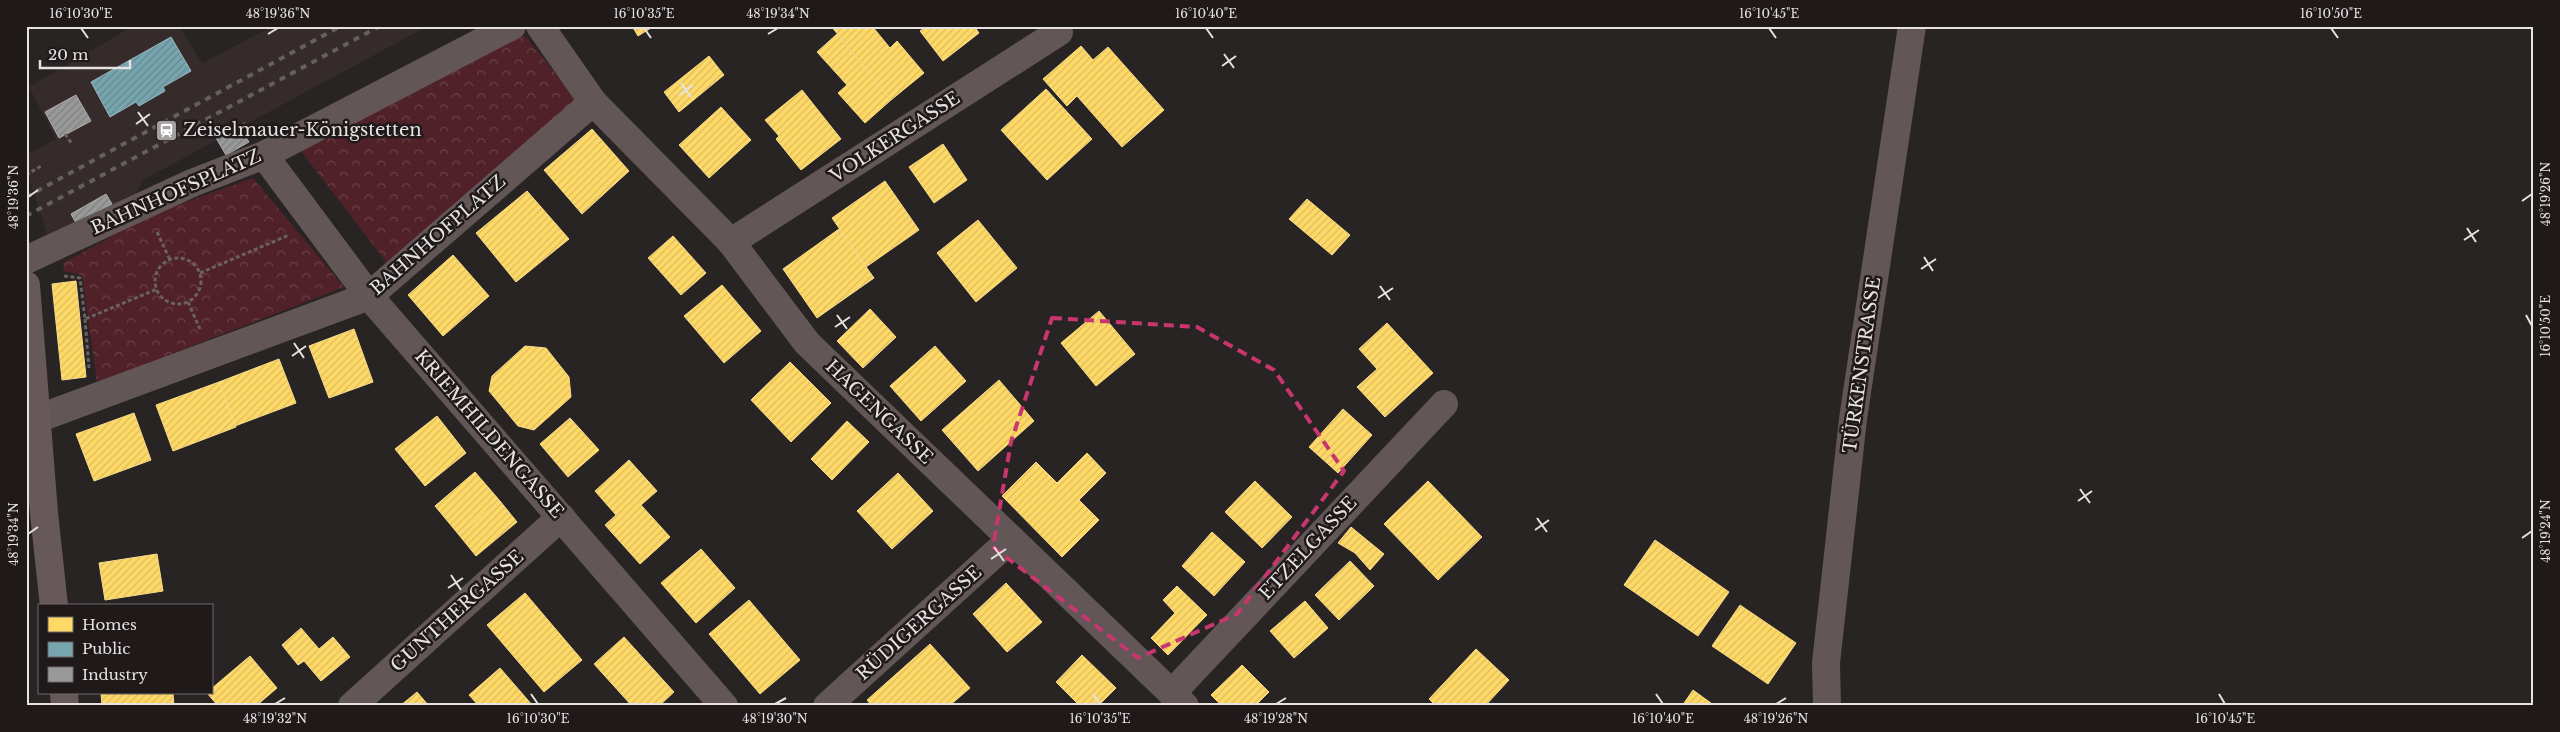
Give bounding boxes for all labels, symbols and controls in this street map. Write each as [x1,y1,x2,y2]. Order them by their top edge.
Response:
text: 16°10'30"E [50,6,113,21]
text: 48°19'36"N [246,6,310,21]
text: 16°10'35"E [613,6,675,21]
text: 48°19'34"N [746,6,810,21]
text: 16°10'40"E [1175,6,1237,21]
text: 16°10'45"E [1739,6,1799,21]
text: 16°10'50"E [2300,6,2362,21]
scale bar [40,38,130,70]
text: 20 m [48,45,88,64]
street label: VOLKERGASSE [825,87,964,188]
station icon: Zeiselmauer-Königstetten [155,118,179,142]
place label: Zeiselmauer-Königstetten [183,119,422,141]
street label: BAHNHOFSPLATZ [88,145,264,239]
text: 48°19'26"N [2538,162,2553,226]
text: 48°19'36"N [6,165,21,229]
street label: BAHNHOFPLATZ [366,170,510,300]
street label: TÜRKENSTRASSE [1838,275,1885,455]
text: 16°10'50"E [2538,295,2553,357]
street label: KRIEMHILDENGASSE [410,345,568,523]
street label: HAGENGASSE [821,355,937,469]
street label: ETZELGASSE [1255,492,1361,604]
text: 48°19'24"N [2538,499,2553,563]
text: 48°19'34"N [6,502,21,566]
street label: GUNTHERGASSE [386,546,528,676]
street label: RÜDIGERGASSE [851,560,986,685]
legend [38,604,212,694]
text: Homes [82,615,137,634]
text: Public [82,639,130,658]
text: Industry [82,665,148,684]
text: 48°19'32"N [243,711,307,726]
text: 16°10'30"E [507,711,570,726]
text: 48°19'30"N [742,711,808,726]
text: 16°10'35"E [1069,711,1131,726]
text: 48°19'28"N [1244,711,1308,726]
text: 16°10'40"E [1632,711,1694,726]
text: 48°19'26"N [1744,711,1808,726]
text: 16°10'45"E [2195,711,2255,726]

